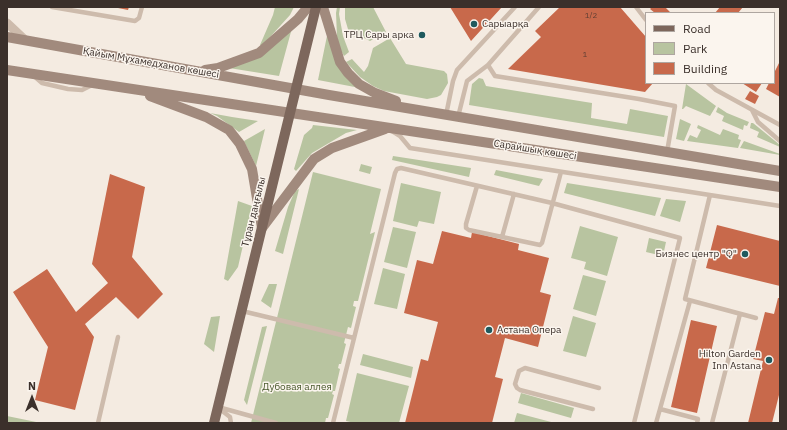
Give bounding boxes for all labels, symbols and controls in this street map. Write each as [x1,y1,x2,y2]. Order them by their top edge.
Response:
house number: 1/2 [585,11,597,21]
legend [645,12,775,84]
place label: Сарыарқа [482,18,529,30]
marker: Сарыарқа [469,19,479,29]
text: Road [683,21,711,36]
place label: ТРЦ Сары арка [344,29,414,41]
marker: ТРЦ Сары арка [417,30,427,40]
text: Park [683,41,707,56]
street label: Қайым Мұхамедханов көшесі [82,45,220,81]
house number: 1 [583,50,587,60]
text: Building [683,61,727,76]
street label: Сарайшық көшесі [493,138,577,162]
street label: Тұран даңғылы [239,176,269,248]
place label: Бизнес центр "Q" [655,248,737,260]
marker: Бизнес центр "Q" [740,249,750,259]
place label: Астана Опера [497,324,561,336]
marker: Астана Опера [484,325,494,335]
place label: Hilton Garden Inn Astana [699,348,761,372]
marker: Hilton Garden Inn Astana [764,355,774,365]
north arrow [12,378,52,418]
text: N [28,379,36,393]
park label: Дубовая аллея [262,381,332,393]

